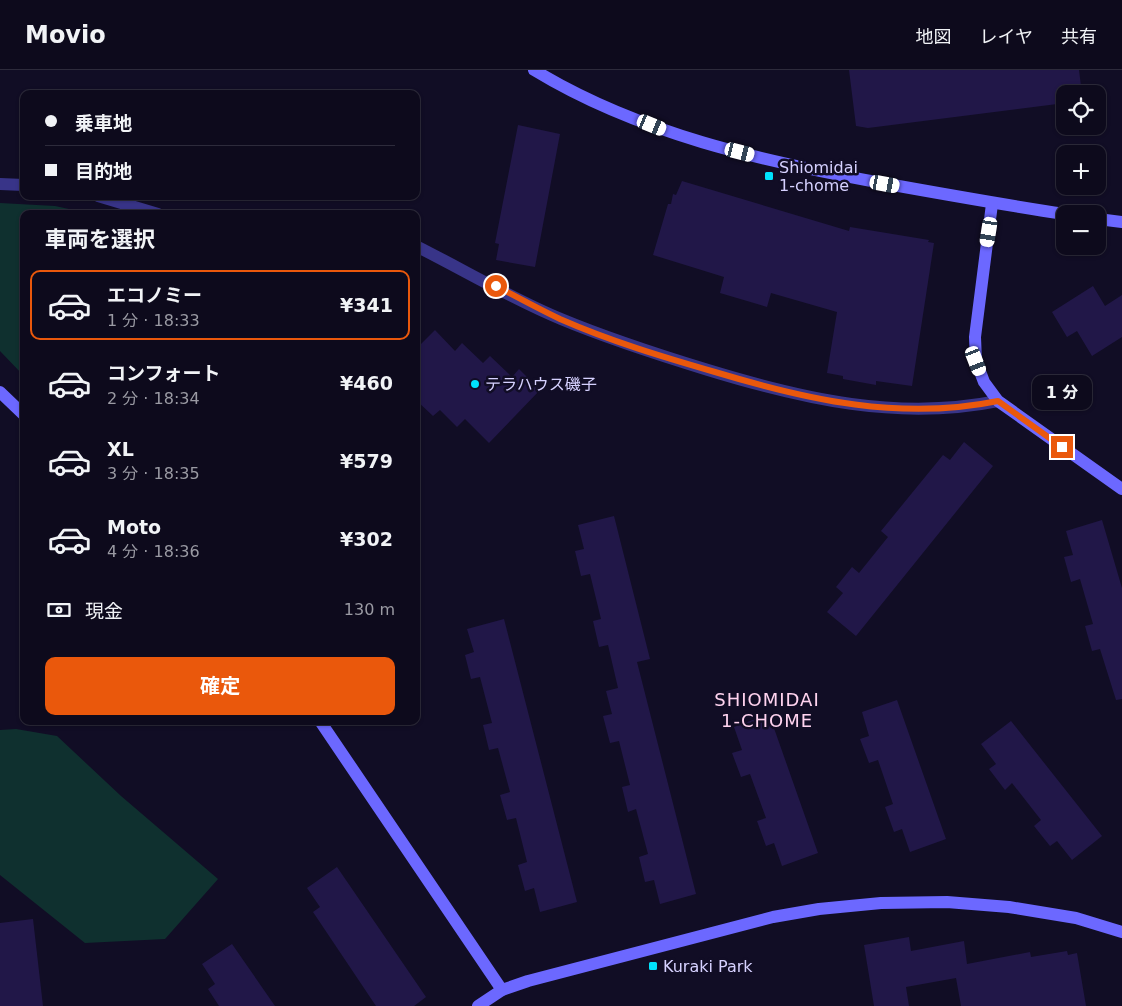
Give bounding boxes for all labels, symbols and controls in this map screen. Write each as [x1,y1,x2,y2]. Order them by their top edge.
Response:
text: Movio [25,21,106,49]
text: 地図 [916,26,952,47]
text: レイヤ [980,26,1033,47]
text: 共有 [1061,26,1097,47]
map controls [1056,85,1106,255]
button: locate [1056,85,1106,135]
text: 乗車地 [75,112,132,134]
car [635,112,668,138]
car [723,141,756,163]
button: + [1056,145,1106,195]
place label: Shiomidai 1-chome [779,158,858,195]
text: 目的地 [75,160,132,182]
marker: Shiomidai 1-chome [763,170,775,182]
car [868,174,901,194]
button: − [1056,205,1106,255]
car [979,216,998,248]
text: 車両を選択 [45,227,155,252]
route start [485,275,507,297]
icon: car [47,283,92,328]
text: エコノミー [107,284,202,306]
text: ¥341 [340,294,393,316]
text: 1 分 · 18:33 [107,311,200,330]
car [963,344,988,378]
icon: car [47,361,92,406]
text: コンフォート [107,362,220,384]
text: ¥460 [340,372,393,394]
callout: 1 分 [1032,374,1092,410]
place label: テラハウス磯子 [485,375,597,394]
marker: テラハウス磯子 [469,378,481,390]
text: 1 分 [1046,383,1078,402]
text: 2 分 · 18:34 [107,389,200,408]
route end [1051,436,1073,458]
text: XL [107,438,134,460]
icon: car [47,439,92,484]
text: ¥579 [340,450,393,472]
text: 3 分 · 18:35 [107,464,200,483]
text: Moto [107,516,161,538]
icon: car [47,517,92,562]
text: ¥302 [340,528,393,550]
text: 4 分 · 18:36 [107,542,200,561]
icon: cash [45,596,73,624]
text: 現金 [85,600,123,622]
text: 130 m [344,600,395,619]
button: 確定 [45,657,395,715]
district label: SHIOMIDAI 1-CHOME [714,689,820,731]
place label: Kuraki Park [663,957,753,976]
marker: Kuraki Park [647,960,659,972]

